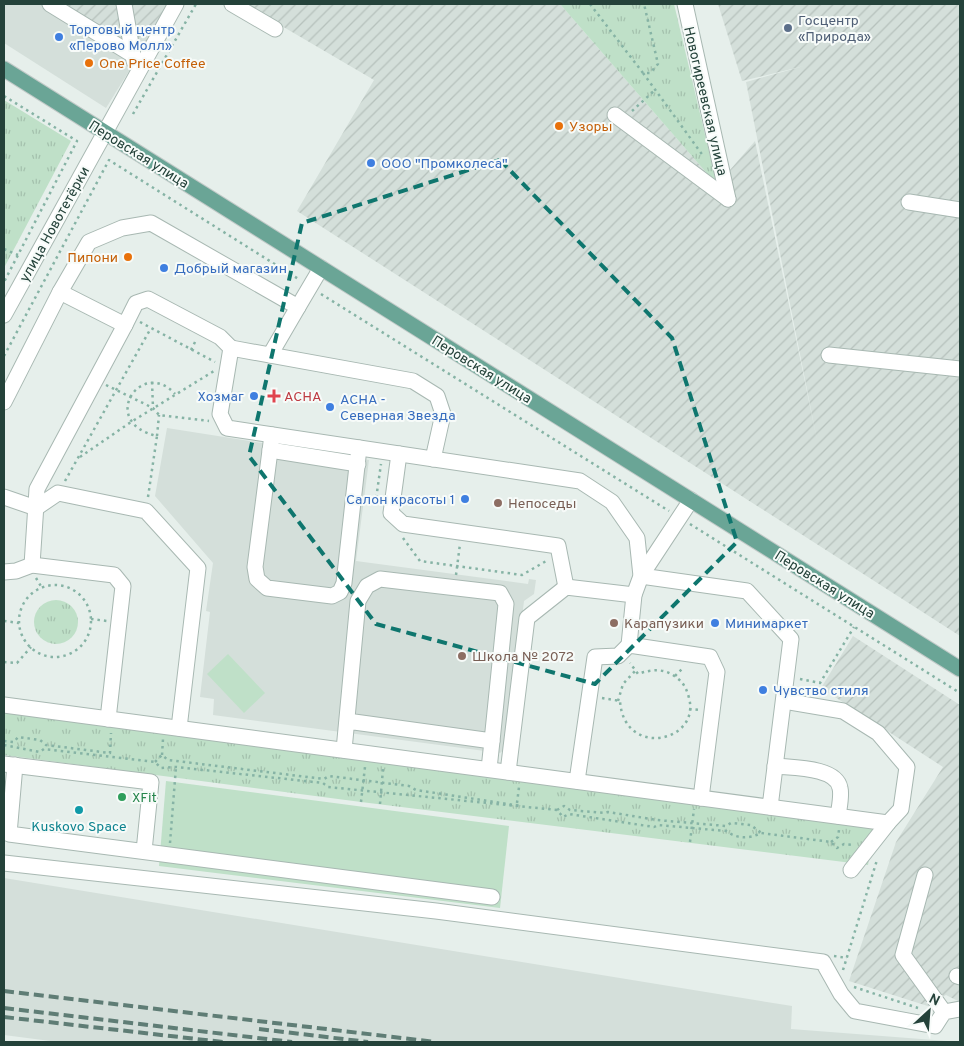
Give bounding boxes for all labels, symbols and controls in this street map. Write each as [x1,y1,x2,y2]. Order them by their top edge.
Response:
place label: Госцентр «Природа» [798,13,871,46]
place label: Торговый центр «Перово Молл» [69,22,175,55]
marker: Госцентр «Природа» [782,22,794,34]
street label: Новогиреевская улица [679,25,730,178]
marker: Торговый центр «Перово Молл» [53,31,65,43]
place label: One Price Coffee [99,56,206,73]
marker: One Price Coffee [83,57,95,69]
street label: Перовская улица [85,118,191,193]
place label: Узоры [569,119,612,136]
marker: Узоры [553,120,565,132]
place label: ООО "Промколеса" [381,156,508,173]
marker: ООО "Промколеса" [365,157,377,169]
street label: улица Новотетёрки [16,164,94,285]
place label: Пипони [67,250,118,267]
marker: Пипони [122,251,134,263]
place label: Добрый магазин [174,261,287,278]
marker: Добрый магазин [158,262,170,274]
street label: Перовская улица [428,333,534,408]
place label: Хозмаг [198,389,244,406]
place label: АСНА [284,389,321,406]
marker: Хозмаг [248,390,260,402]
marker: АСНА [268,390,280,402]
place label: АСНА - Северная Звезда [340,392,456,425]
marker: АСНА - Северная Звезда [324,401,336,413]
place label: Салон красоты 1 [346,492,455,509]
marker: Салон красоты 1 [459,493,471,505]
place label: Непоседы [508,496,576,513]
marker: Непоседы [492,497,504,509]
street label: Перовская улица [771,548,877,623]
place label: Карапузики [624,616,704,633]
place label: Минимаркет [725,616,808,633]
marker: Карапузики [608,617,620,629]
marker: Минимаркет [709,617,721,629]
place label: Школа № 2072 [472,649,574,666]
marker: Школа № 2072 [456,650,468,662]
place label: Чувство стиля [773,683,869,700]
marker: Чувство стиля [757,684,769,696]
place label: XFit [132,790,157,807]
marker: XFit [116,791,128,803]
marker: Kuskovo Space [73,804,85,816]
place label: Kuskovo Space [31,819,127,836]
north arrow [904,986,954,1036]
text: N [926,991,942,1011]

